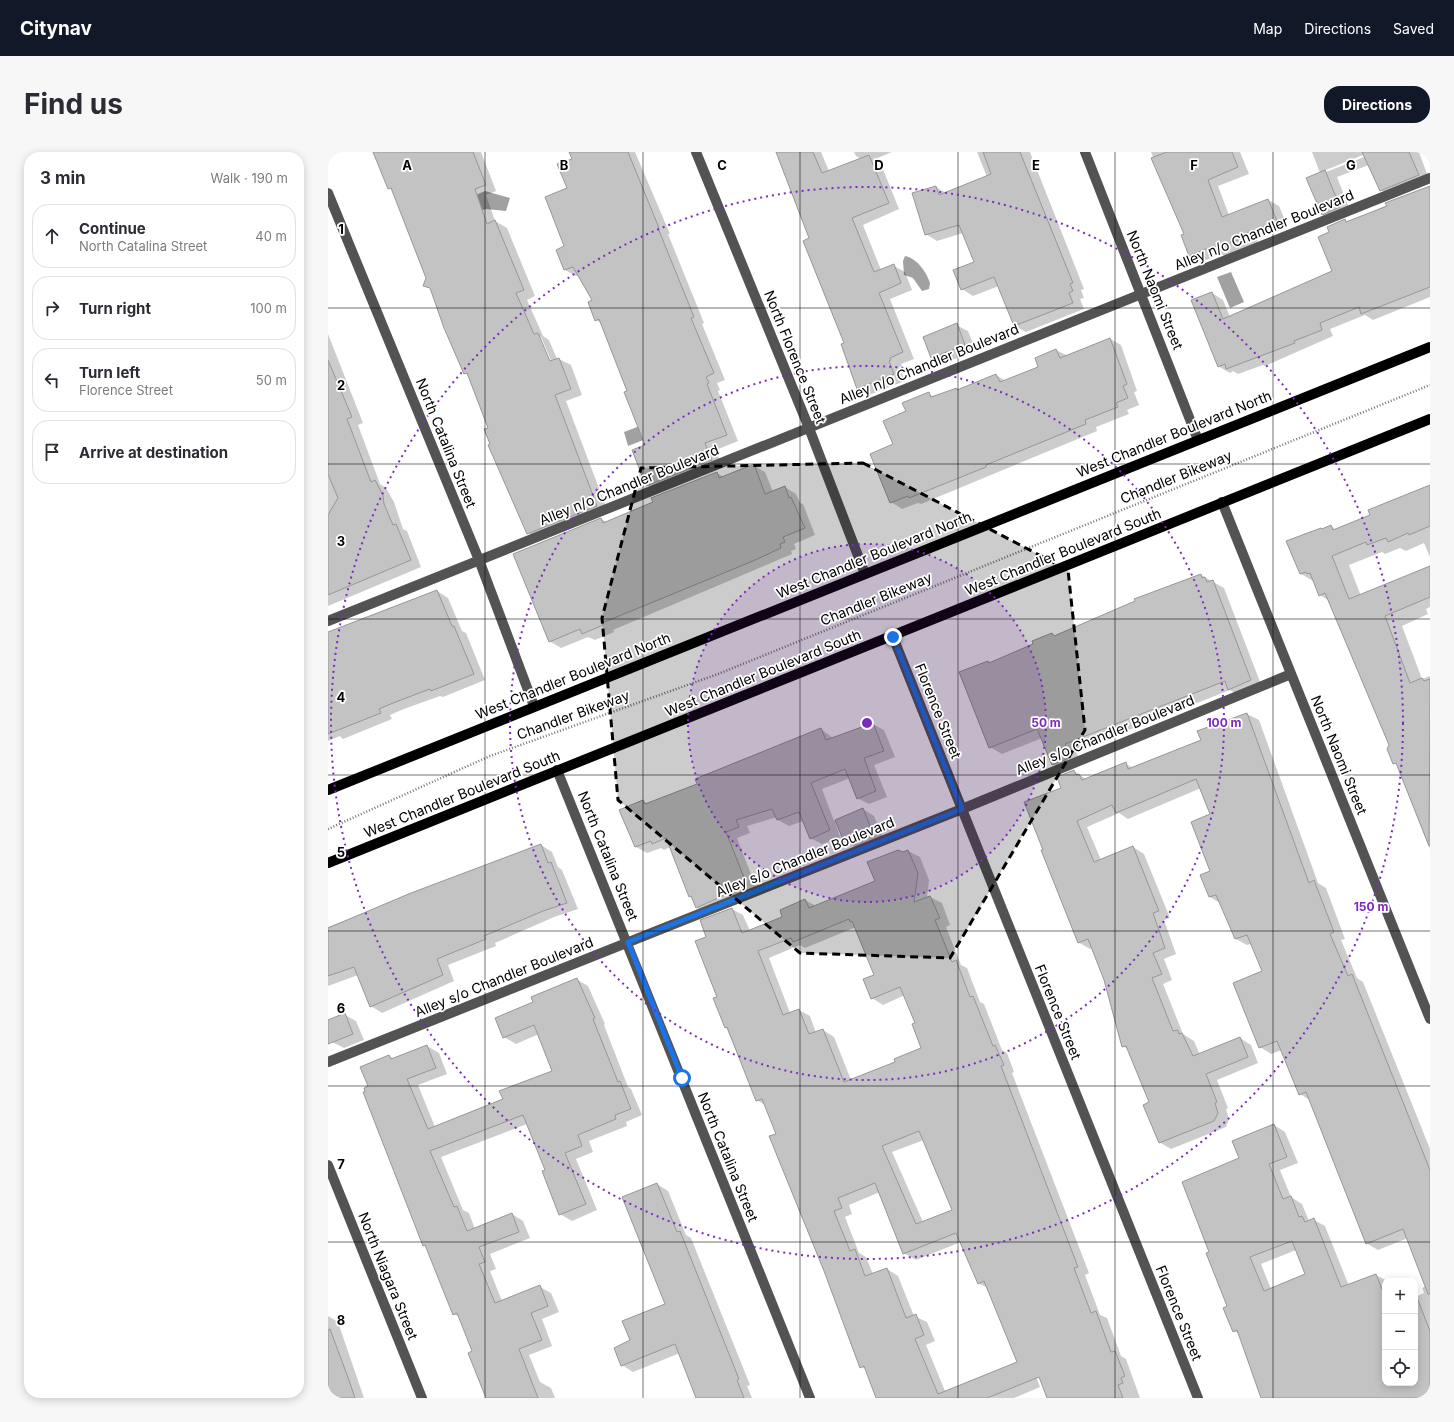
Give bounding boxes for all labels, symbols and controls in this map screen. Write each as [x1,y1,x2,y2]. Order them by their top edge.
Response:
text: Citynav [20,17,92,40]
text: Map [1253,20,1282,37]
text: Directions [1304,20,1371,37]
text: Saved [1393,20,1434,37]
button: Directions [1324,86,1430,123]
text: Find us [24,87,123,121]
text: A [402,157,412,173]
text: B [560,157,569,173]
text: C [717,157,727,173]
text: D [874,157,884,173]
text: E [1032,157,1040,173]
text: F [1190,157,1198,173]
text: G [1346,157,1356,173]
text: 3 min [40,168,86,188]
text: Walk · 190 m [211,170,288,186]
street label: Alley n/o Chandler Boulevard [1172,186,1356,273]
text: Continue [79,219,146,238]
text: 1 [338,221,344,237]
icon: ahead [41,225,63,247]
text: 40 m [255,228,287,244]
street label: North Naomi Street [1124,228,1187,352]
text: North Catalina Street [79,238,207,254]
street label: North Florence Street [761,288,830,426]
icon: right [41,297,63,319]
text: Turn right [79,299,151,318]
text: 100 m [250,300,287,316]
street label: Alley n/o Chandler Boulevard [837,320,1021,407]
text: Turn left [79,363,140,382]
icon: left [41,369,63,391]
text: 50 m [256,372,287,388]
street label: North Catalina Street [413,376,480,510]
text: 2 [337,377,345,393]
text: Florence Street [79,382,173,398]
street label: West Chandler Boulevard North [1074,387,1274,481]
icon: arrive [41,441,63,463]
street label: Alley n/o Chandler Boulevard [537,441,721,528]
text: Arrive at destination [79,443,228,462]
street label: Chandler Bikeway [1118,446,1234,507]
street label: West Chandler Boulevard South [962,504,1163,599]
street label: West Chandler Boulevard North [774,508,974,602]
text: 3 [337,533,345,549]
street label: Chandler Bikeway [818,568,934,629]
street label: West Chandler Boulevard South [662,625,863,720]
route end [884,628,902,646]
street label: West Chandler Boulevard North [473,629,673,723]
street label: Florence Street [912,661,965,761]
street label: Chandler Bikeway [514,686,632,743]
text: 4 [337,689,346,705]
street label: Alley s/o Chandler Boulevard [1013,691,1197,778]
street label: North Naomi Street [1308,693,1371,817]
text: 50 m [1031,715,1061,730]
text: 100 m [1206,715,1242,730]
centre of rings [860,716,874,730]
street label: West Chandler Boulevard South [361,746,562,841]
street label: North Catalina Street [575,789,642,923]
street label: Alley s/o Chandler Boulevard [713,813,897,900]
text: 5 [337,844,345,860]
text: 150 m [1354,899,1388,914]
street label: Alley s/o Chandler Boulevard [412,933,596,1020]
street label: Florence Street [1032,962,1085,1062]
text: 6 [337,1000,345,1016]
route start [673,1069,691,1087]
street label: North Catalina Street [695,1090,762,1224]
text: 7 [337,1156,345,1172]
street label: North Niagara Street [355,1210,422,1342]
street label: Florence Street [1153,1263,1206,1363]
map controls [1382,1278,1418,1386]
button: + [1382,1278,1418,1314]
text: 8 [337,1312,345,1328]
button: − [1382,1314,1418,1350]
button: locate [1382,1350,1418,1386]

